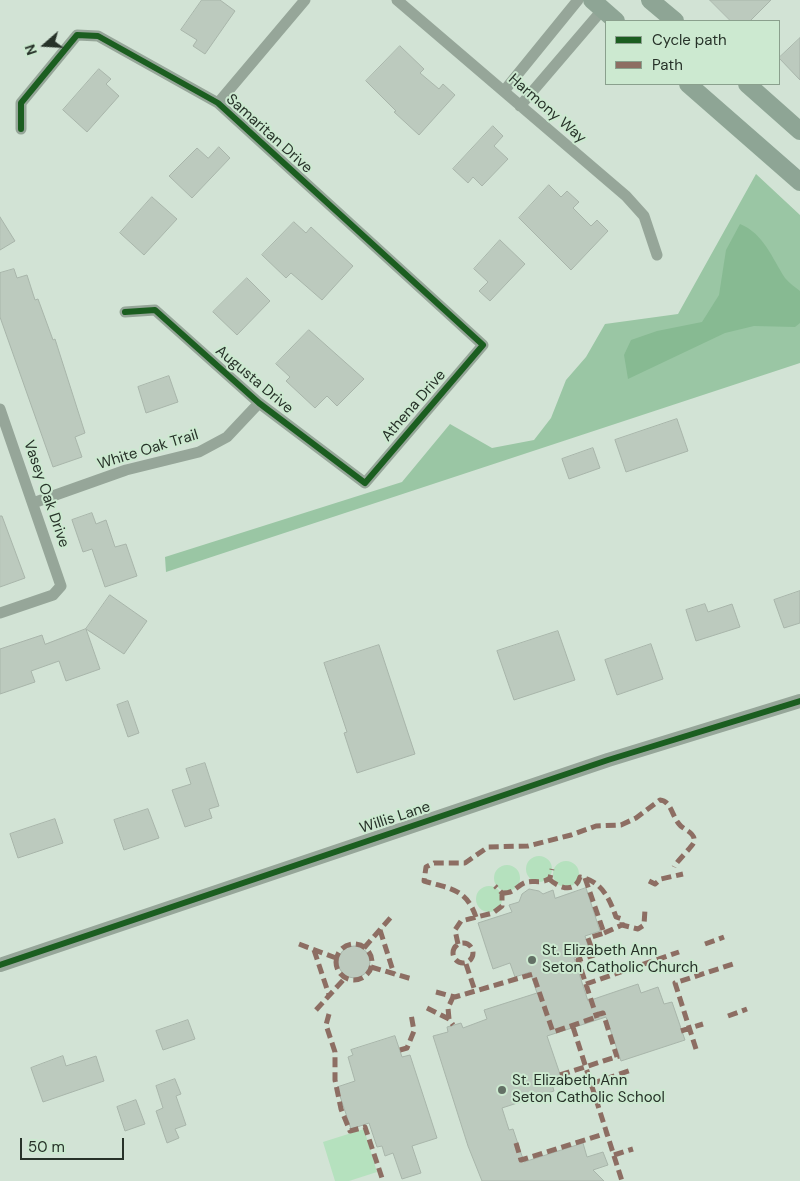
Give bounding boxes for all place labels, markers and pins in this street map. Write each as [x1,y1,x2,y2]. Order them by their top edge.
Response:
place label: St. Elizabeth Ann Seton Catholic Church [542,942,698,977]
marker: St. Elizabeth Ann Seton Catholic Church [526,954,538,966]
place label: St. Elizabeth Ann Seton Catholic School [512,1072,665,1107]
marker: St. Elizabeth Ann Seton Catholic School [496,1084,508,1096]

